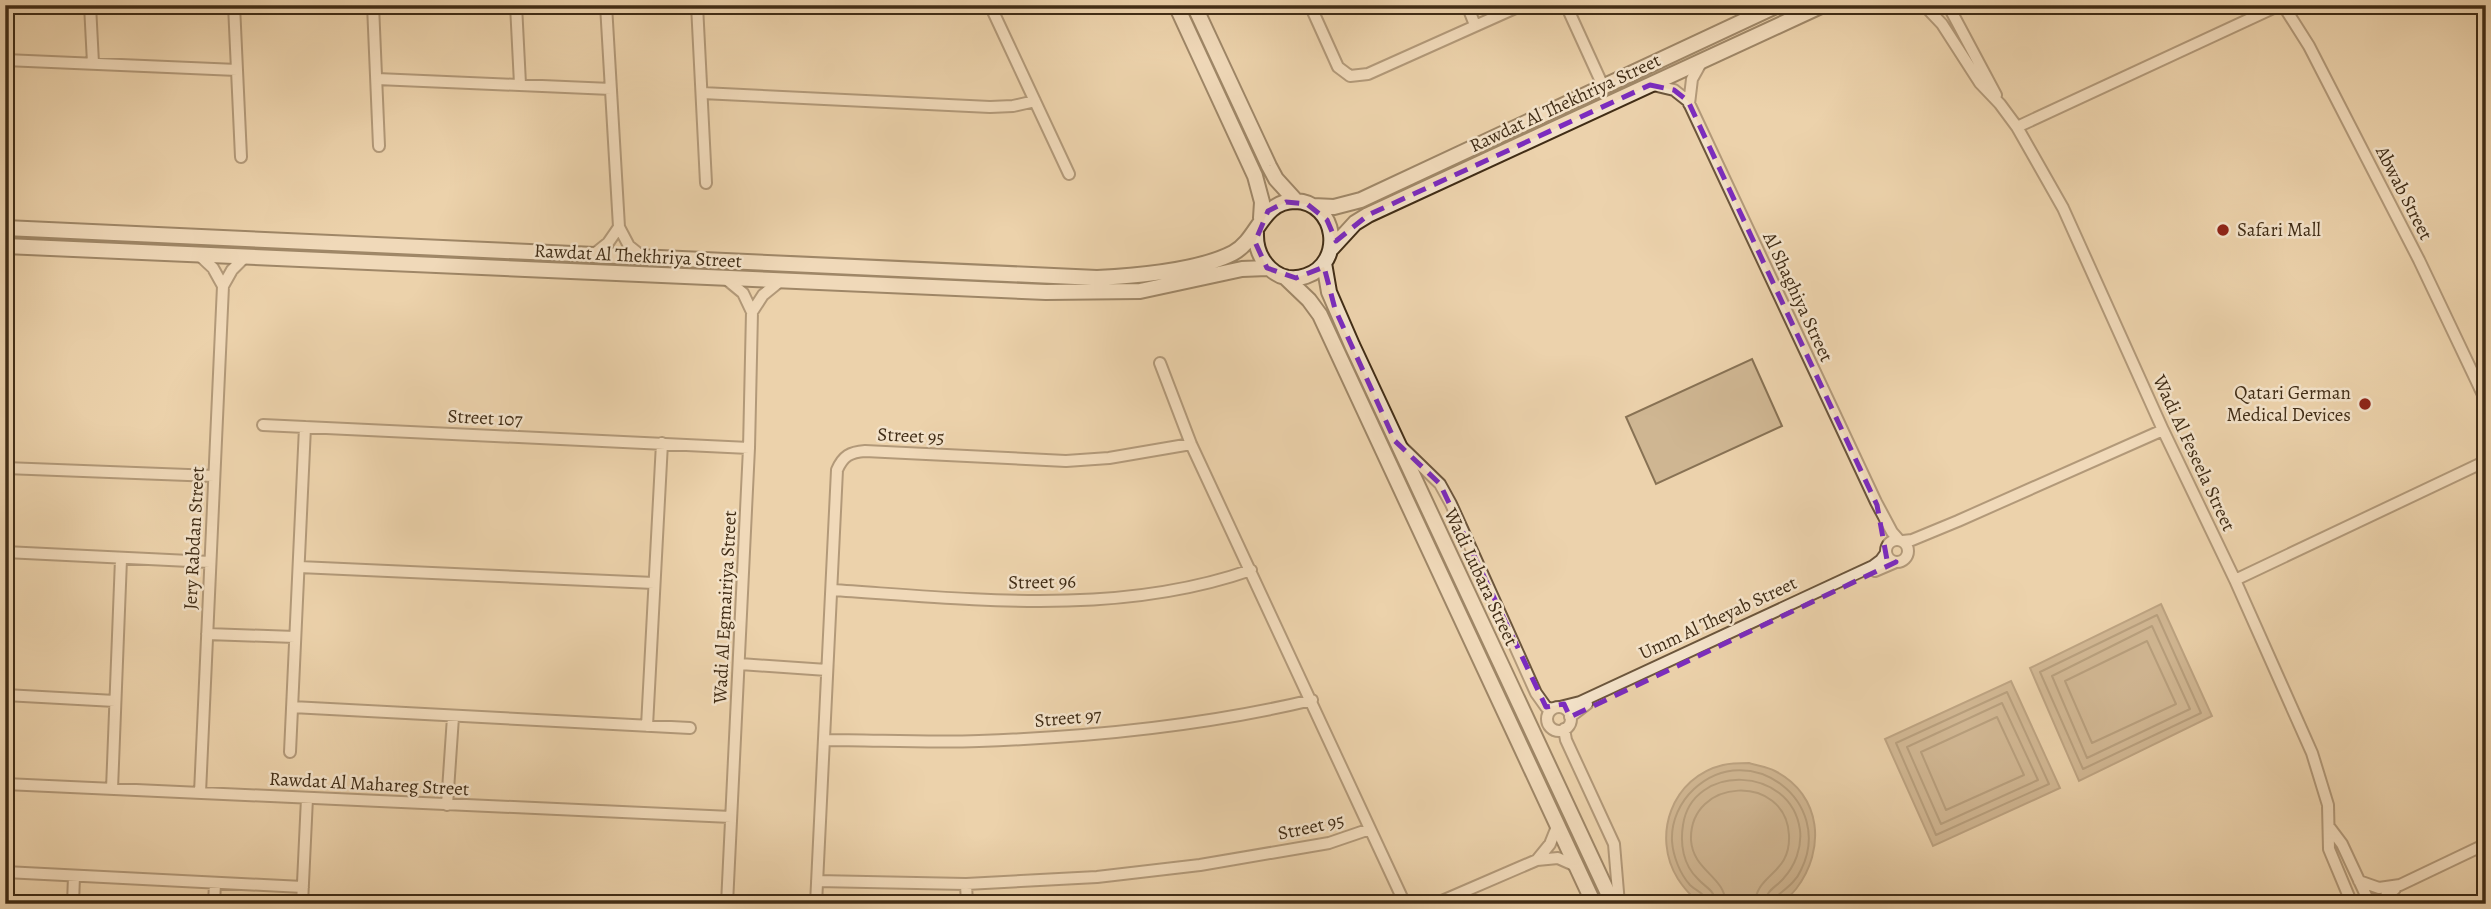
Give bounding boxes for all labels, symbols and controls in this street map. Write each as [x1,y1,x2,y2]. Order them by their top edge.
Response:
street label: Rawdat Al Thekhriya Street [1465,47,1665,159]
street label: Abwab Street [2369,141,2439,244]
place label: Safari Mall [2237,217,2321,243]
marker: Safari Mall [2215,222,2231,238]
street label: Al Shaghiya Street [1756,227,1839,366]
street label: Rawdat Al Thekhriya Street [533,238,743,274]
street label: Wadi Al Feseela Street [2146,370,2242,535]
place label: Qatari German Medical Devices [2226,380,2351,428]
marker: Qatari German Medical Devices [2357,396,2373,412]
street label: Street 107 [447,403,523,433]
street label: Street 95 [877,421,945,451]
street label: Jery Rabdan Street [177,466,211,610]
street label: Wadi Lubara Street [1437,503,1524,650]
street label: Wadi Al Egmairiya Street [707,510,743,705]
street label: Street 96 [1008,568,1076,596]
street label: Umm Al Theyab Street [1635,570,1801,666]
street label: Street 97 [1033,702,1103,734]
street label: Rawdat Al Mahareg Street [268,766,470,802]
street label: Street 95 [1275,807,1347,847]

